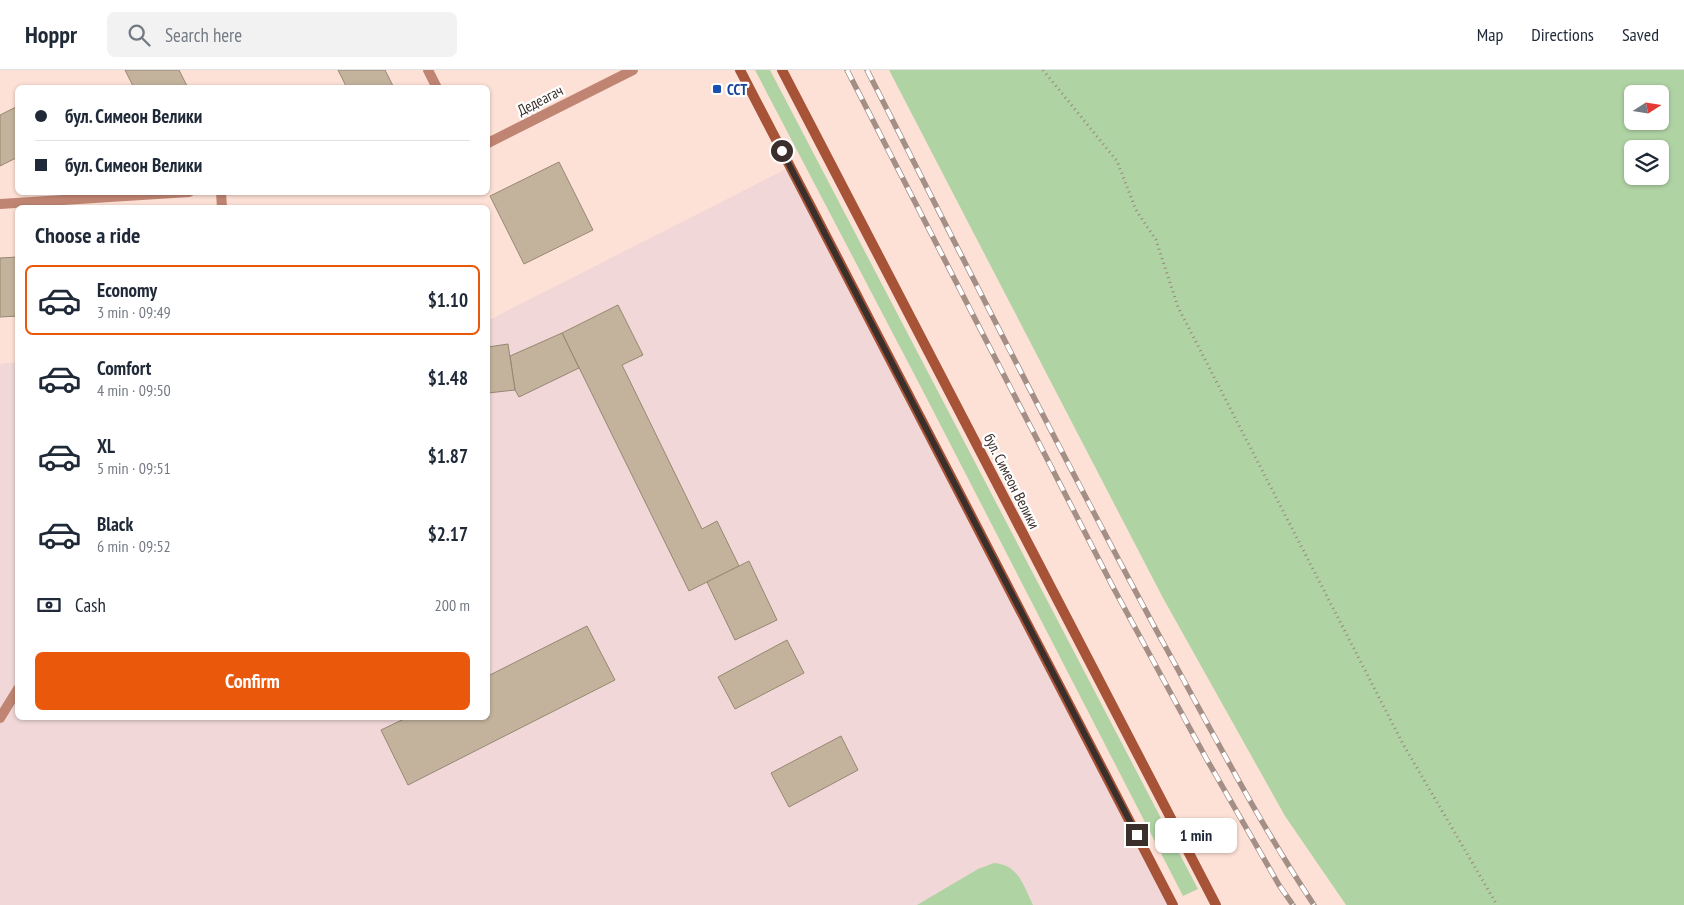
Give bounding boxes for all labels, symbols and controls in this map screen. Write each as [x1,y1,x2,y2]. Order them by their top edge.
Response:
search box [107,12,457,57]
text: Hoppr [25,19,77,50]
icon: search [125,21,153,49]
text: Search here [165,23,242,47]
text: Map [1477,23,1503,46]
text: Directions [1531,23,1594,46]
text: Saved [1622,23,1659,46]
street label: Дедеагач [514,80,566,120]
place label: ССТ [727,80,747,99]
marker: ССТ [711,83,723,95]
north arrow [1624,85,1669,130]
map controls [1624,85,1669,185]
text: бул. Симеон Велики [65,104,202,128]
route start [771,140,793,162]
button: layers [1624,140,1669,185]
text: бул. Симеон Велики [65,153,202,177]
text: Choose a ride [35,221,140,249]
icon: car [37,278,82,323]
text: Economy [97,278,157,302]
text: $1.10 [428,288,468,312]
text: 3 min · 09:49 [97,302,171,322]
icon: car [37,356,82,401]
text: Comfort [97,356,151,380]
text: $1.48 [428,366,468,390]
text: 4 min · 09:50 [97,380,171,400]
street label: бул. Симеон Велики [980,430,1044,532]
icon: car [37,434,82,479]
text: XL [97,434,115,458]
text: $1.87 [428,444,468,468]
text: 5 min · 09:51 [97,458,171,478]
icon: car [37,512,82,557]
text: Black [97,512,133,536]
text: $2.17 [428,522,468,546]
text: 6 min · 09:52 [97,536,171,556]
icon: cash [35,591,63,619]
text: Cash [75,593,106,617]
text: 200 m [435,595,470,615]
button: Confirm [35,652,470,710]
callout: 1 min [1154,818,1237,852]
route end [1126,824,1148,846]
text: 1 min [1180,825,1212,845]

